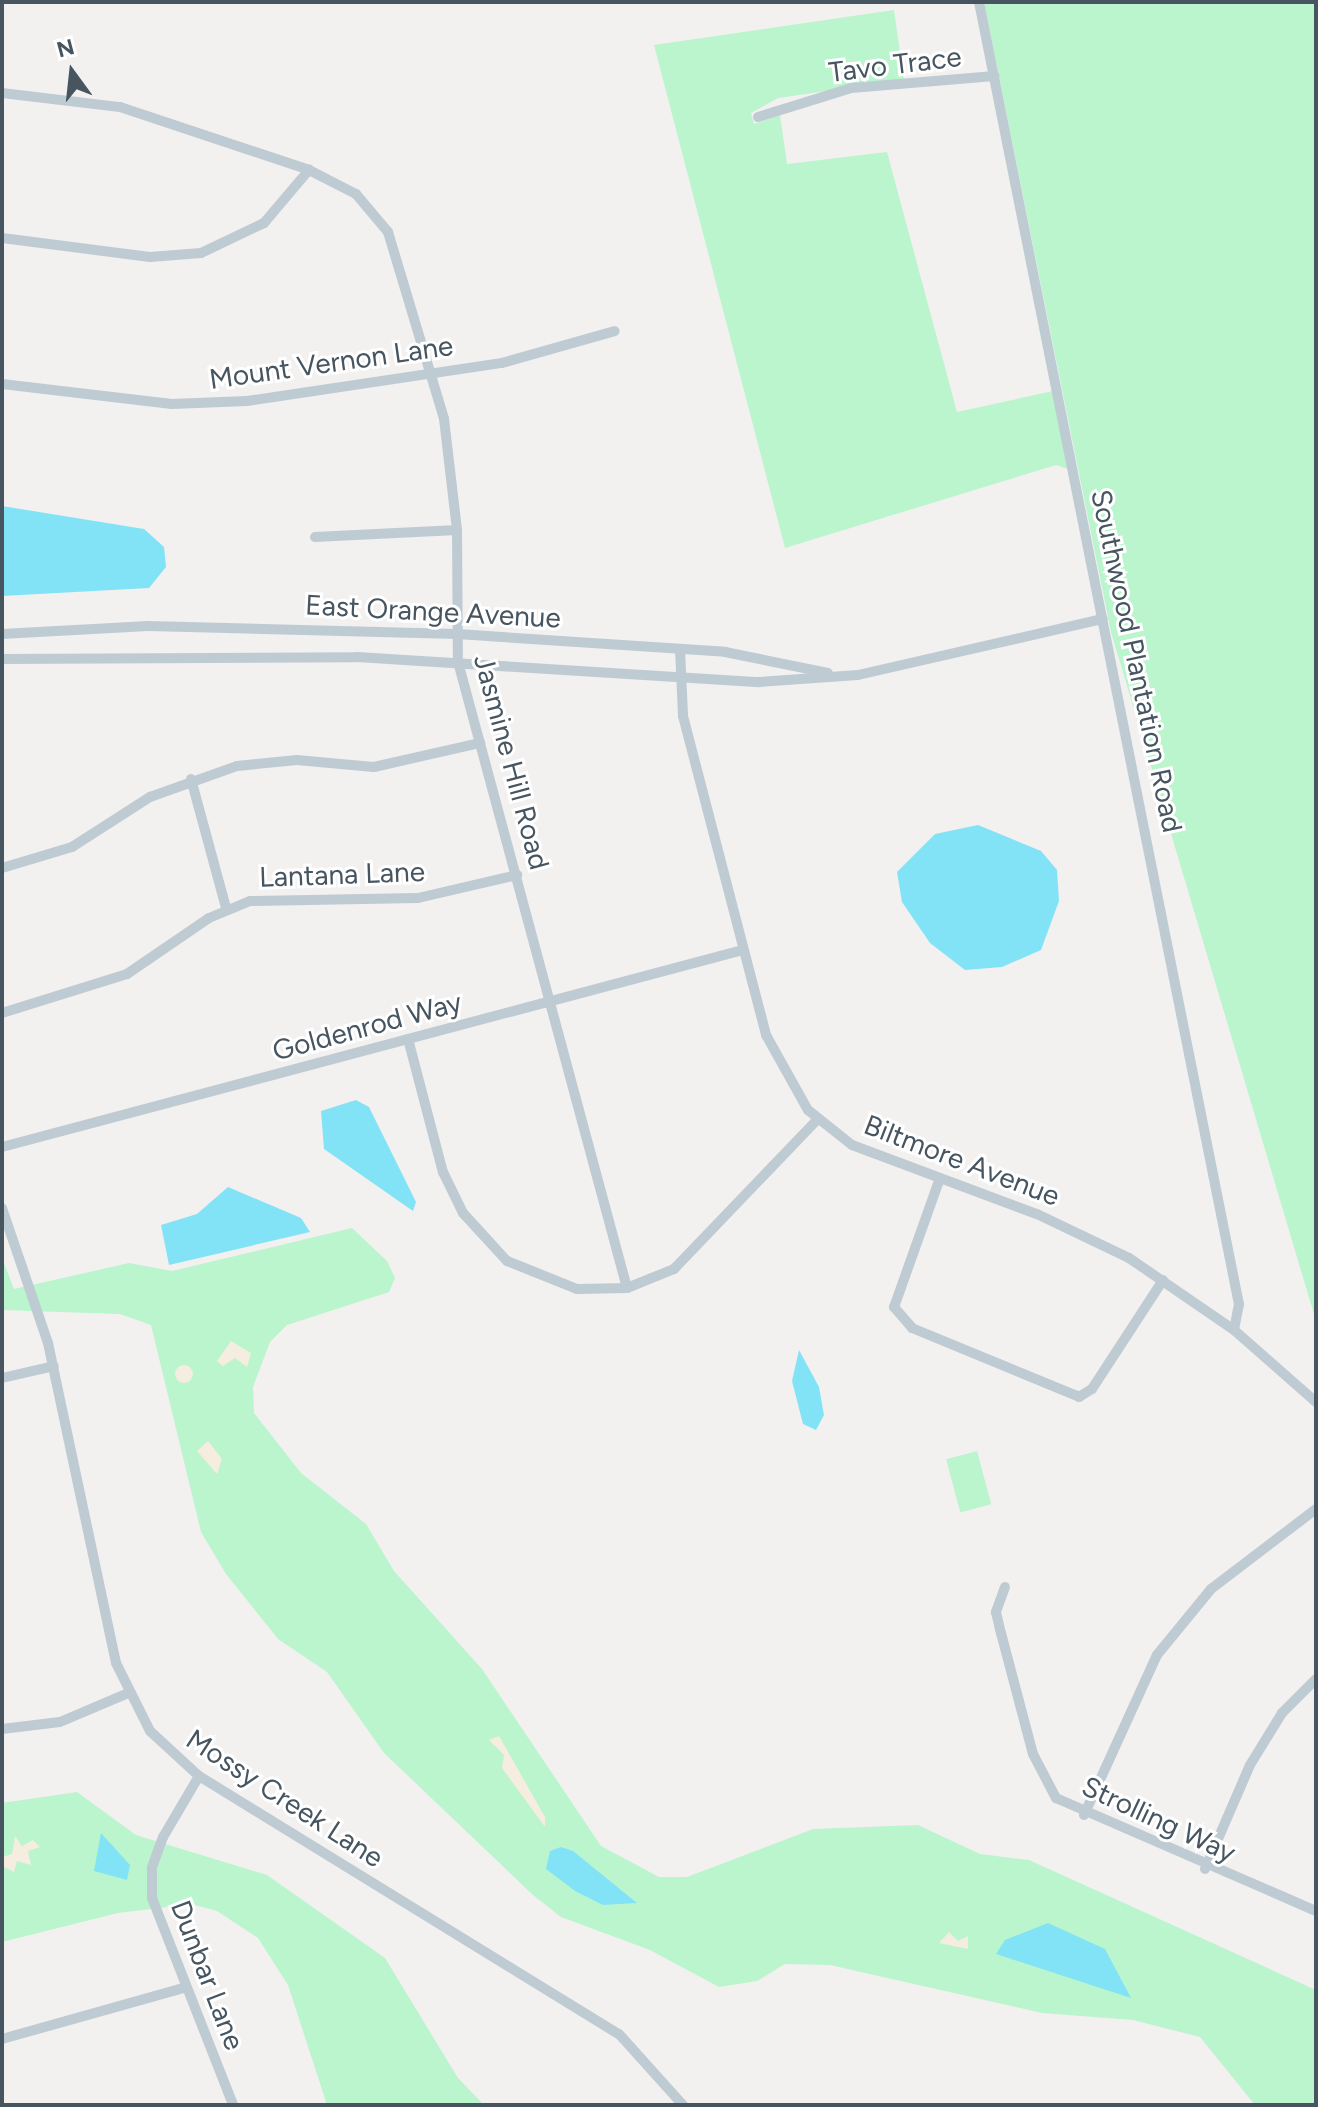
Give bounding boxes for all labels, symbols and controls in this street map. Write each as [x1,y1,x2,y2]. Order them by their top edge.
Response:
north arrow [32,32,112,112]
text: N [54,33,77,64]
street label: Tavo Trace [827,39,963,89]
street label: Mount Vernon Lane [207,328,455,396]
street label: Southwood Plantation Road [1084,486,1190,836]
street label: East Orange Avenue [304,588,562,634]
street label: Jasmine Hill Road [467,651,557,873]
street label: Lantana Lane [259,854,425,894]
street label: Goldenrod Way [269,985,465,1067]
street label: Biltmore Avenue [859,1107,1065,1213]
street label: Mossy Creek Lane [180,1722,390,1874]
street label: Strolling Way [1077,1769,1241,1869]
street label: Dunbar Lane [164,1896,252,2054]

